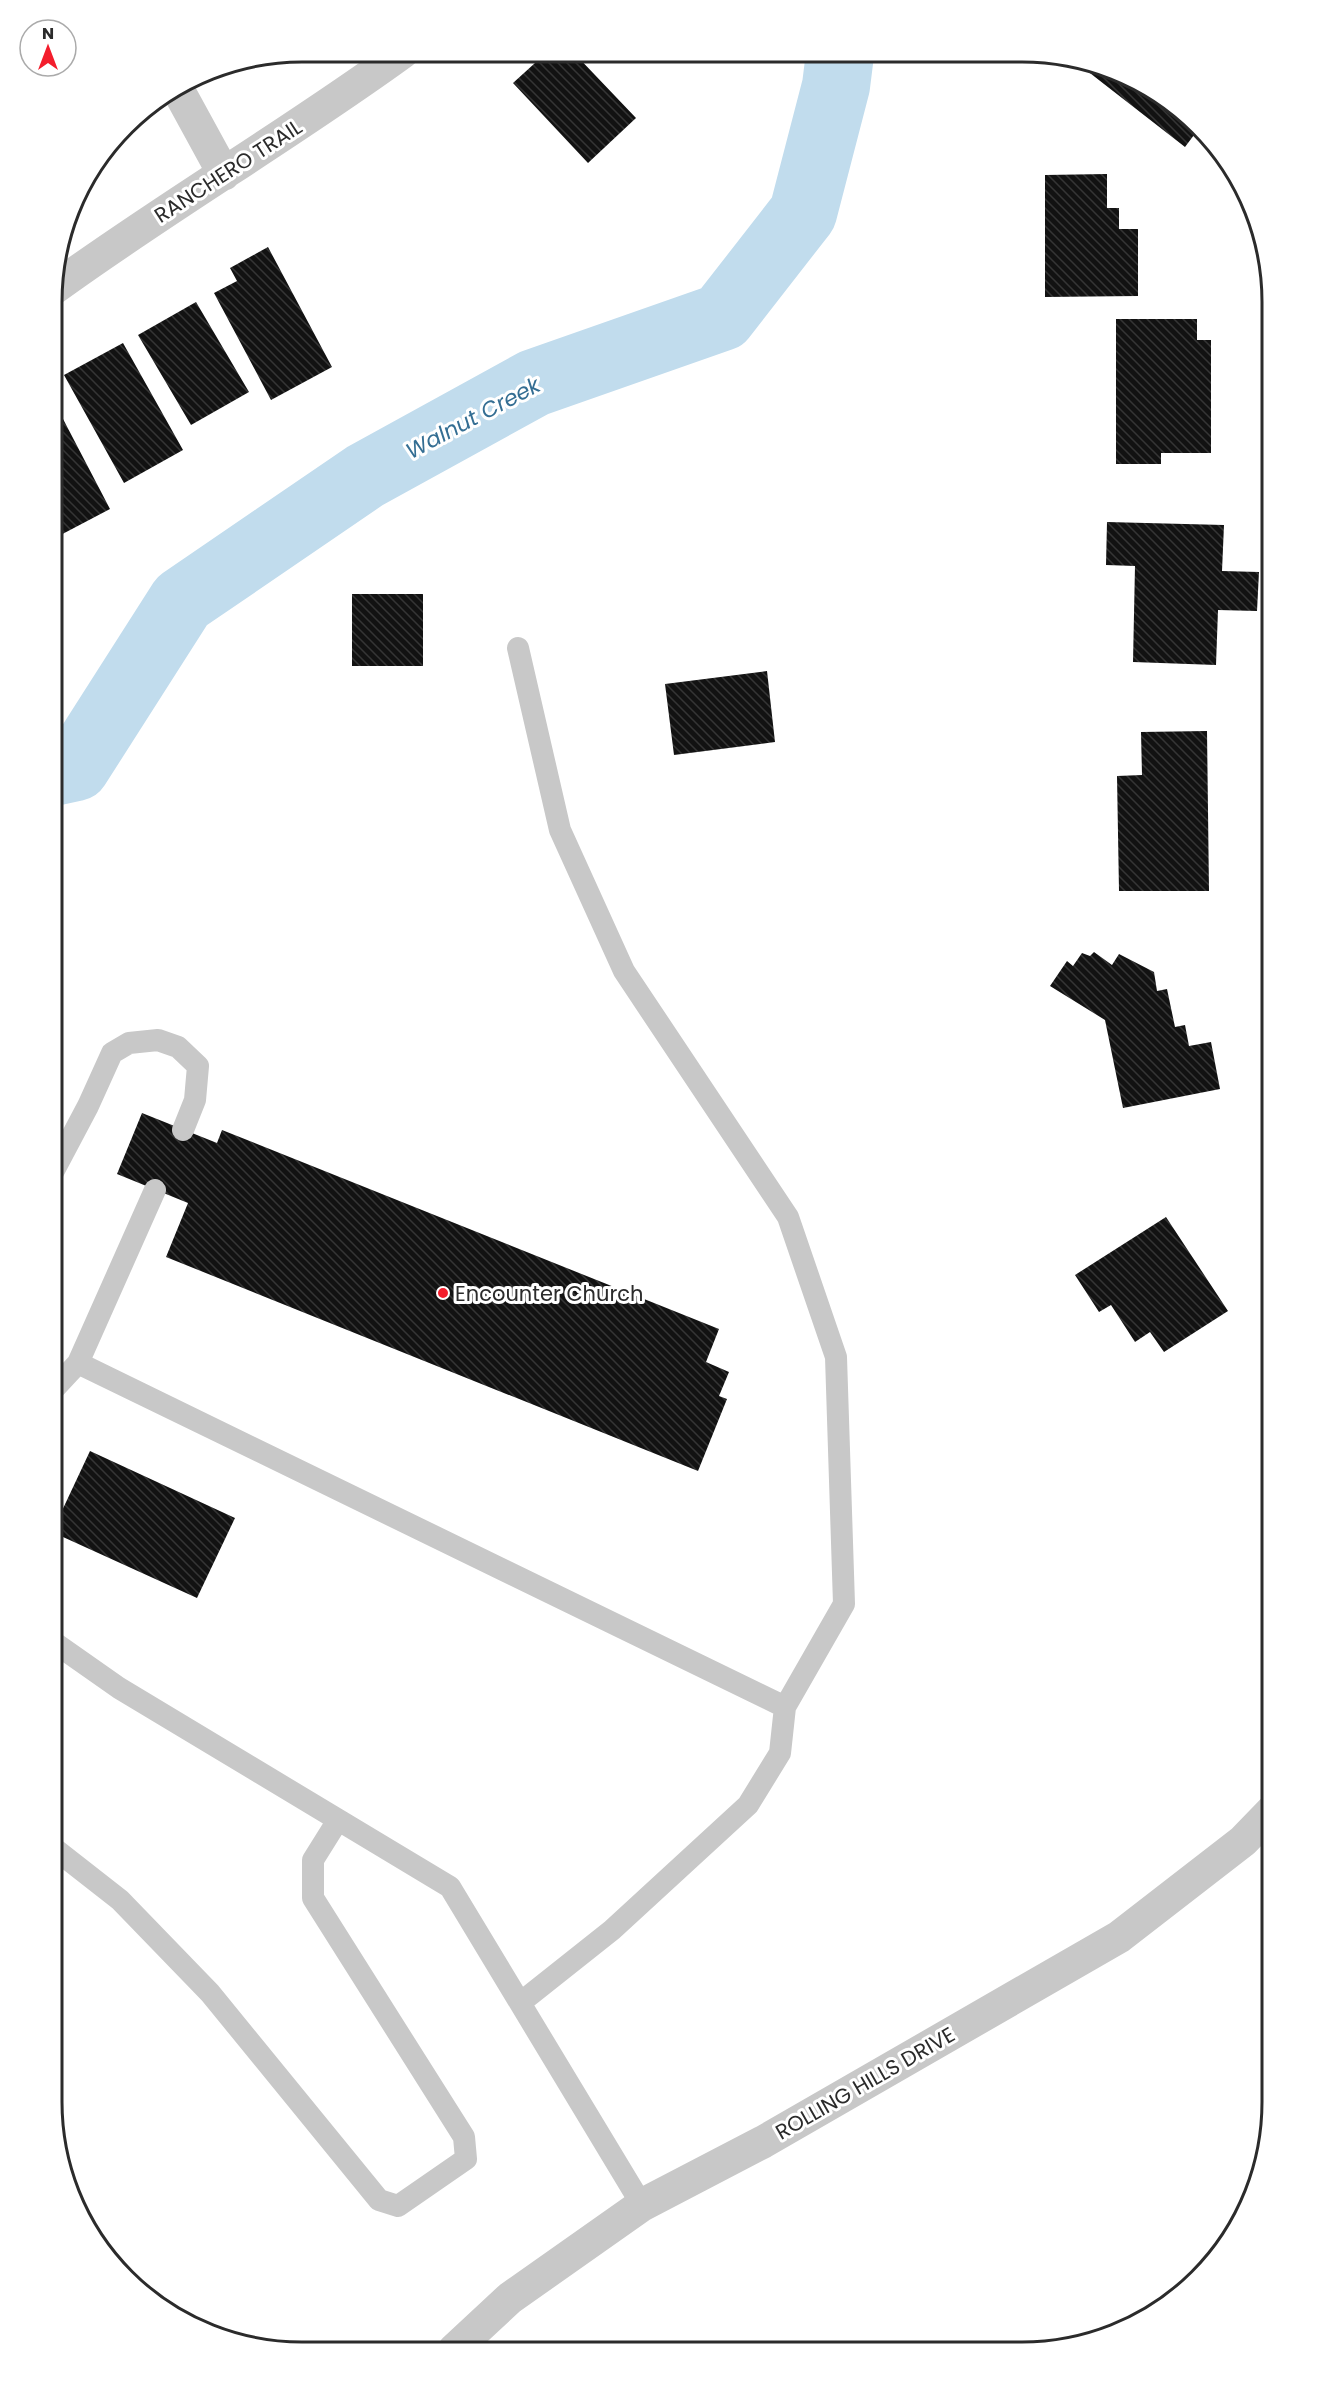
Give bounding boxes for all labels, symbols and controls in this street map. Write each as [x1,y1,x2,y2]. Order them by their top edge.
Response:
north arrow [18,18,78,78]
text: N [42,22,54,45]
street label: RANCHERO TRAIL [149,112,307,230]
water label: Walnut Creek [400,369,547,466]
place label: Encounter Church [455,1279,644,1308]
marker: Encounter Church [436,1286,450,1300]
street label: ROLLING HILLS DRIVE [770,2020,960,2146]

